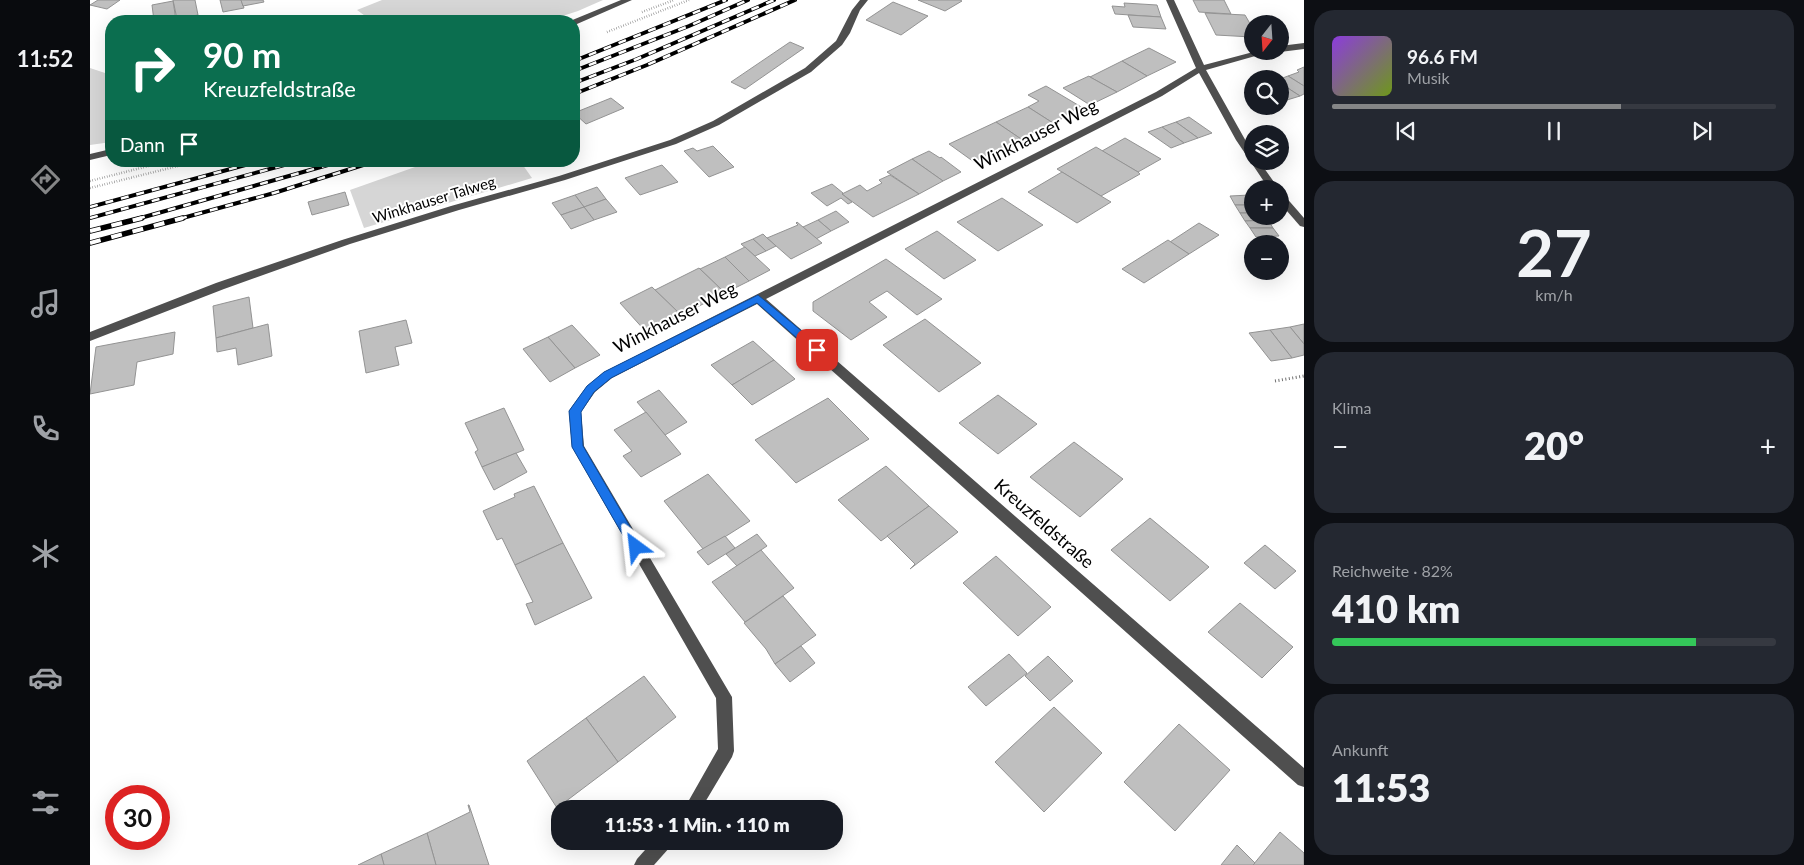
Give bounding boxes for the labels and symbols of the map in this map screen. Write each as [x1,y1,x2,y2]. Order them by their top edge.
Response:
north arrow [1244,15,1289,60]
street label: Winkhauser Weg [970,94,1101,175]
street label: Winkhauser Talweg [370,172,498,226]
street label: Winkhauser Weg [609,277,740,358]
pin [796,329,838,371]
street label: Kreuzfeldstraße [990,474,1099,573]
position arrow [609,520,661,572]
speed limit sign: 30 [105,785,170,850]

